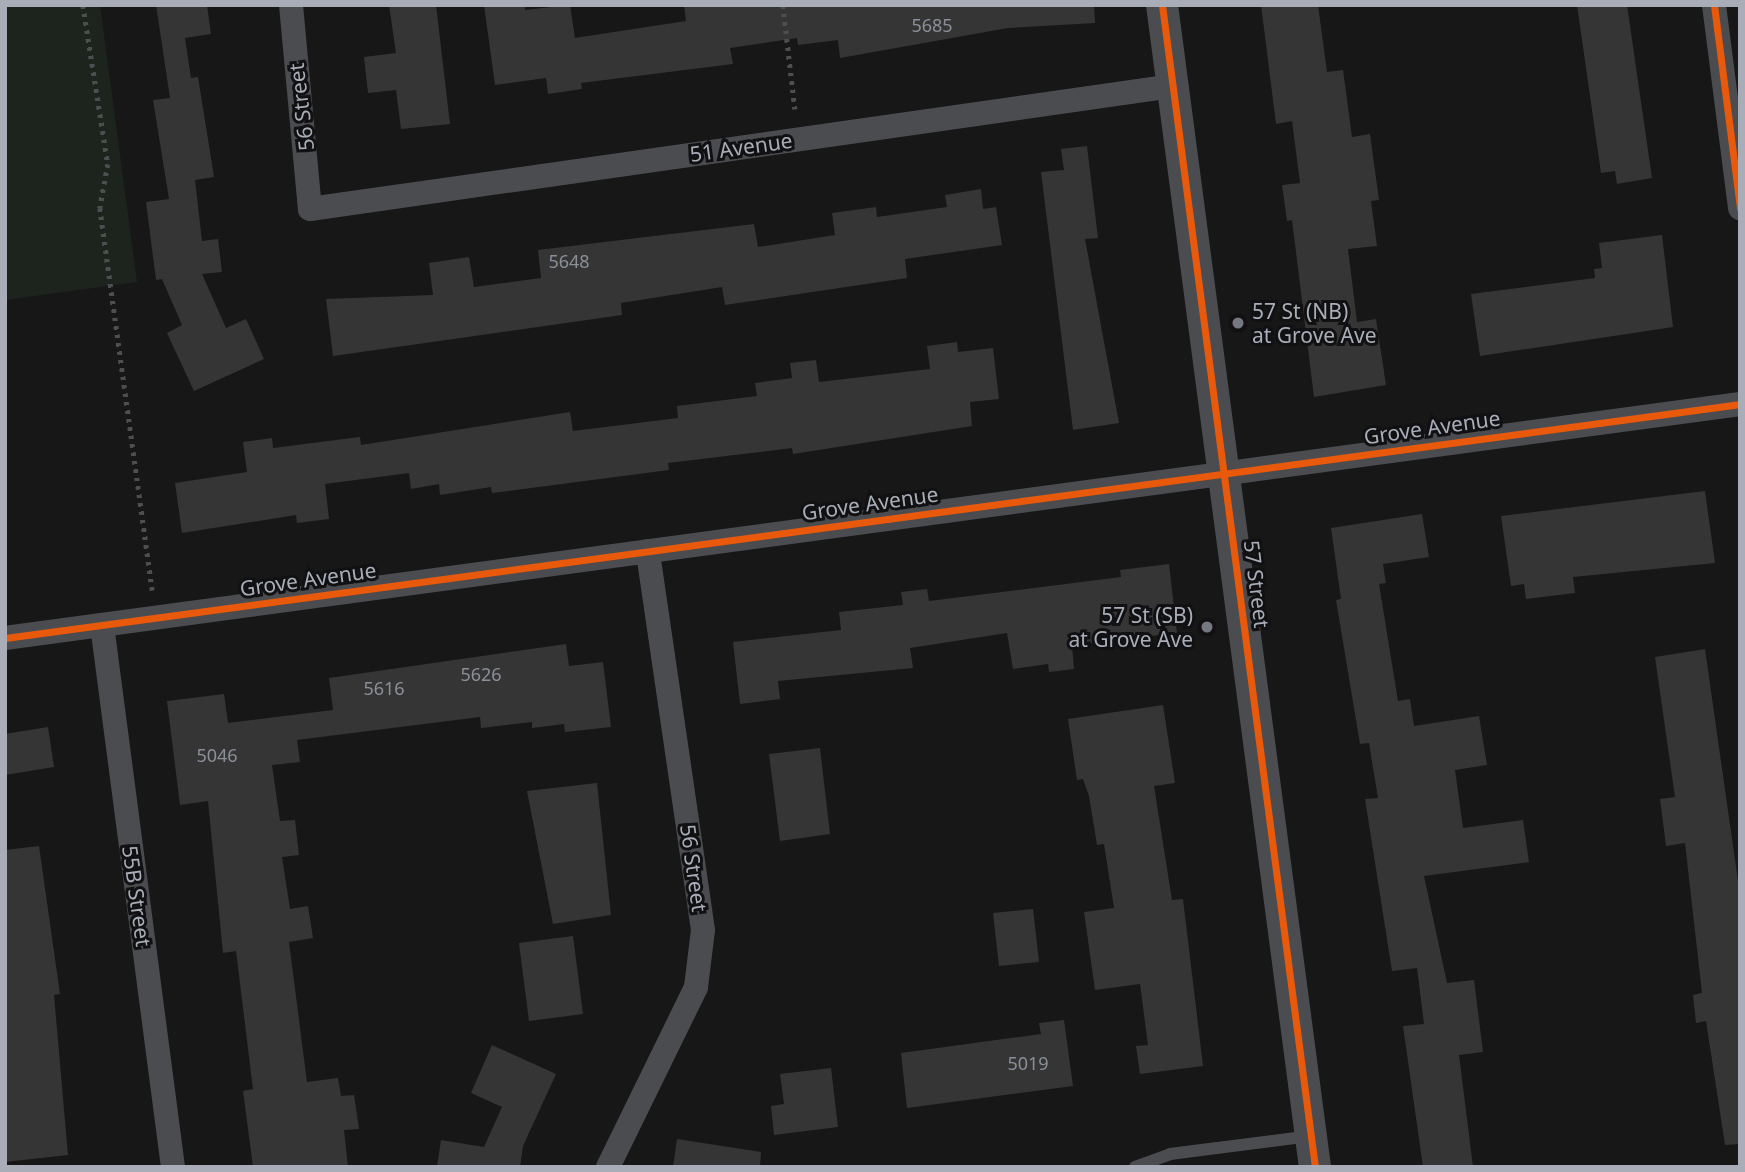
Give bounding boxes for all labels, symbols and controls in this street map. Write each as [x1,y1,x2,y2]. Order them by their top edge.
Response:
house number: 5685 [911,14,953,36]
street label: 56 Street [283,62,319,152]
street label: 51 Avenue [688,127,794,167]
house number: 5648 [548,250,590,272]
place label: 57 St (NB) at Grove Ave [1252,298,1377,348]
marker: 57 St (NB) at Grove Ave [1230,315,1246,331]
street label: Grove Avenue [1362,405,1502,449]
street label: Grove Avenue [800,481,940,525]
street label: 57 Street [1239,539,1275,629]
street label: Grove Avenue [238,557,378,601]
place label: 57 St (SB) at Grove Ave [1068,602,1193,652]
marker: 57 St (SB) at Grove Ave [1199,619,1215,635]
house number: 5626 [460,663,502,685]
house number: 5616 [363,677,405,699]
house number: 5046 [196,744,238,766]
street label: 56 Street [675,823,713,913]
street label: 55B Street [117,844,157,948]
house number: 5019 [1007,1052,1049,1074]

